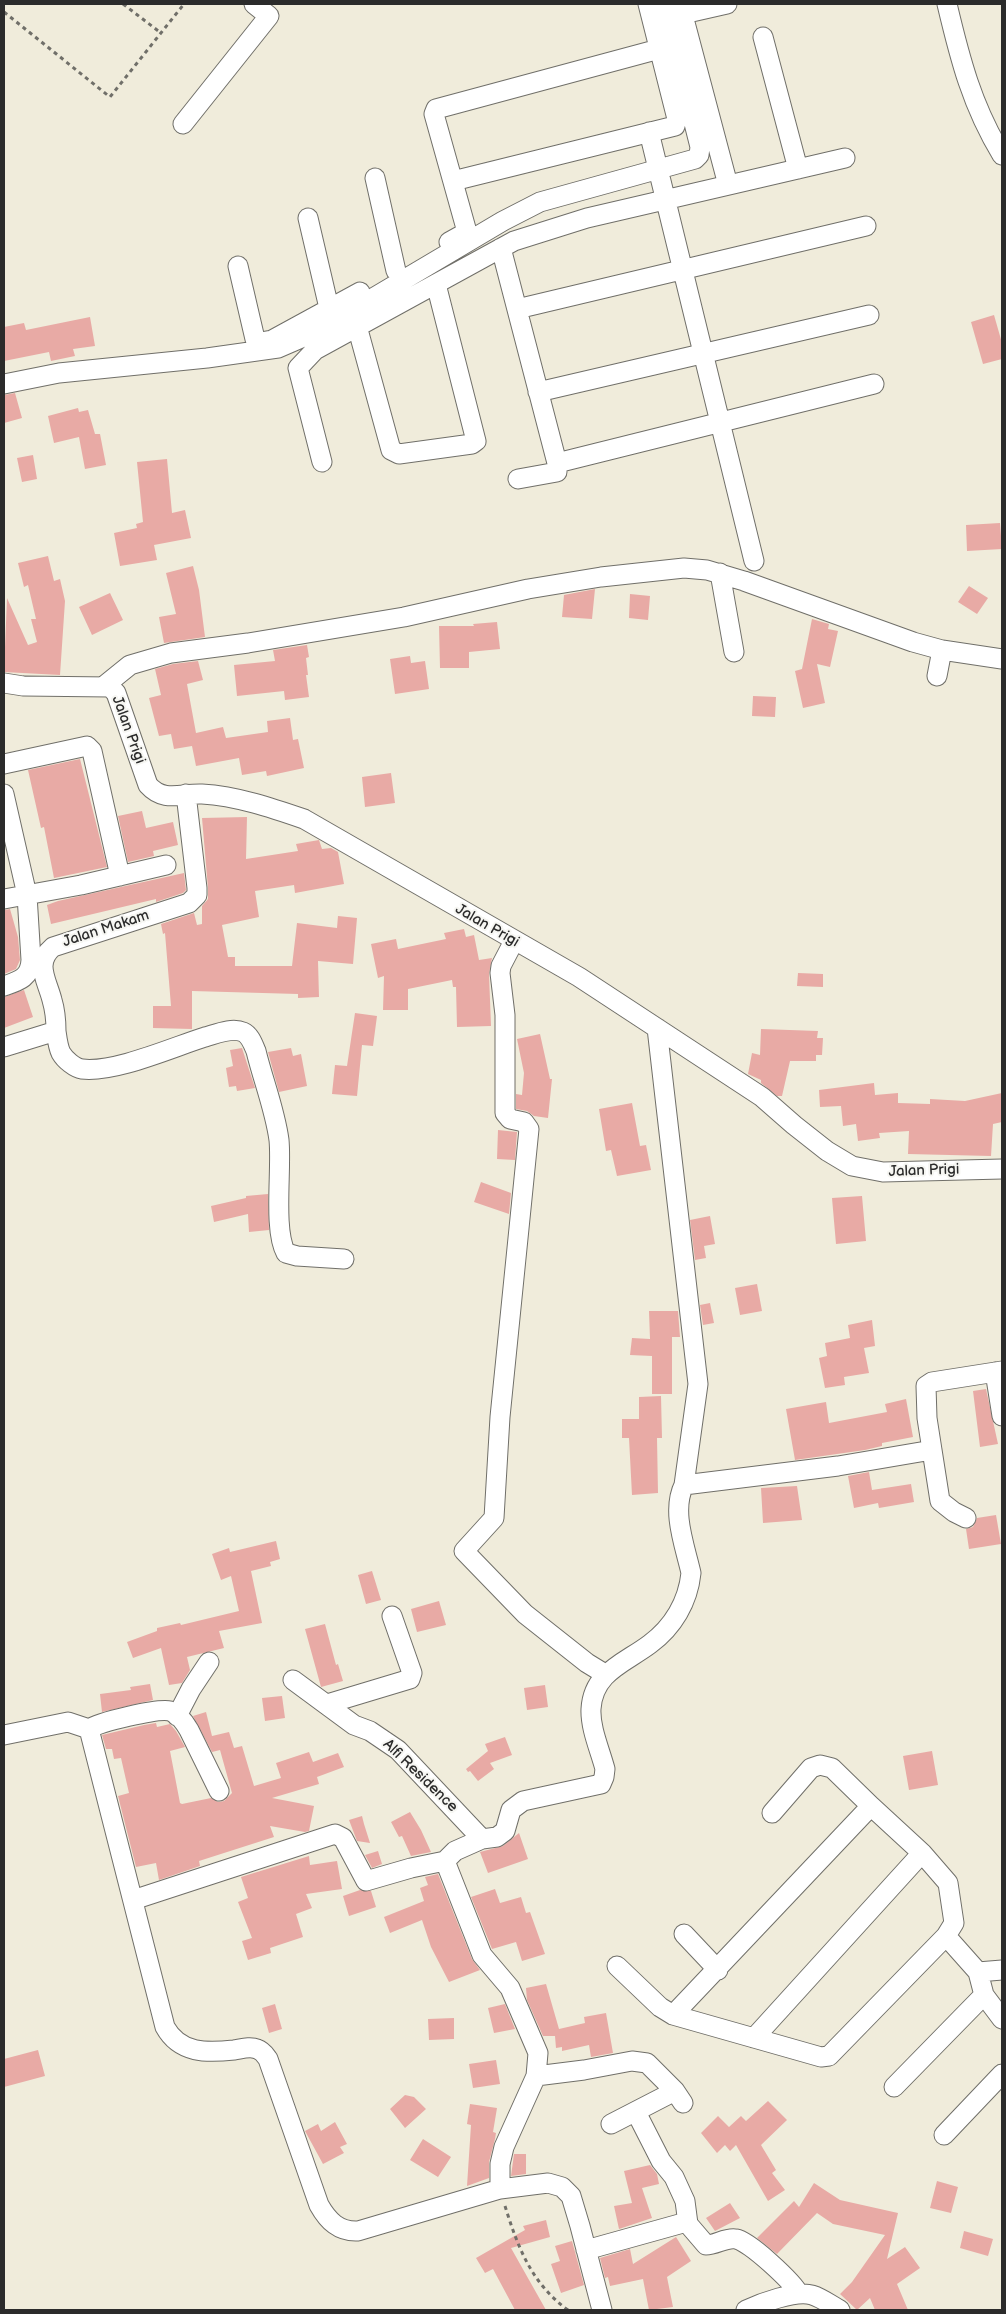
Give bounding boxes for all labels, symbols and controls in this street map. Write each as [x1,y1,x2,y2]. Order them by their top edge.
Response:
street label: Jalan Prigi [107,694,149,766]
street label: Jalan Prigi [452,901,522,951]
street label: Jalan Makam [61,907,151,951]
street label: Jalan Prigi [888,1161,960,1181]
street label: Alfi Residence [379,1736,461,1816]

